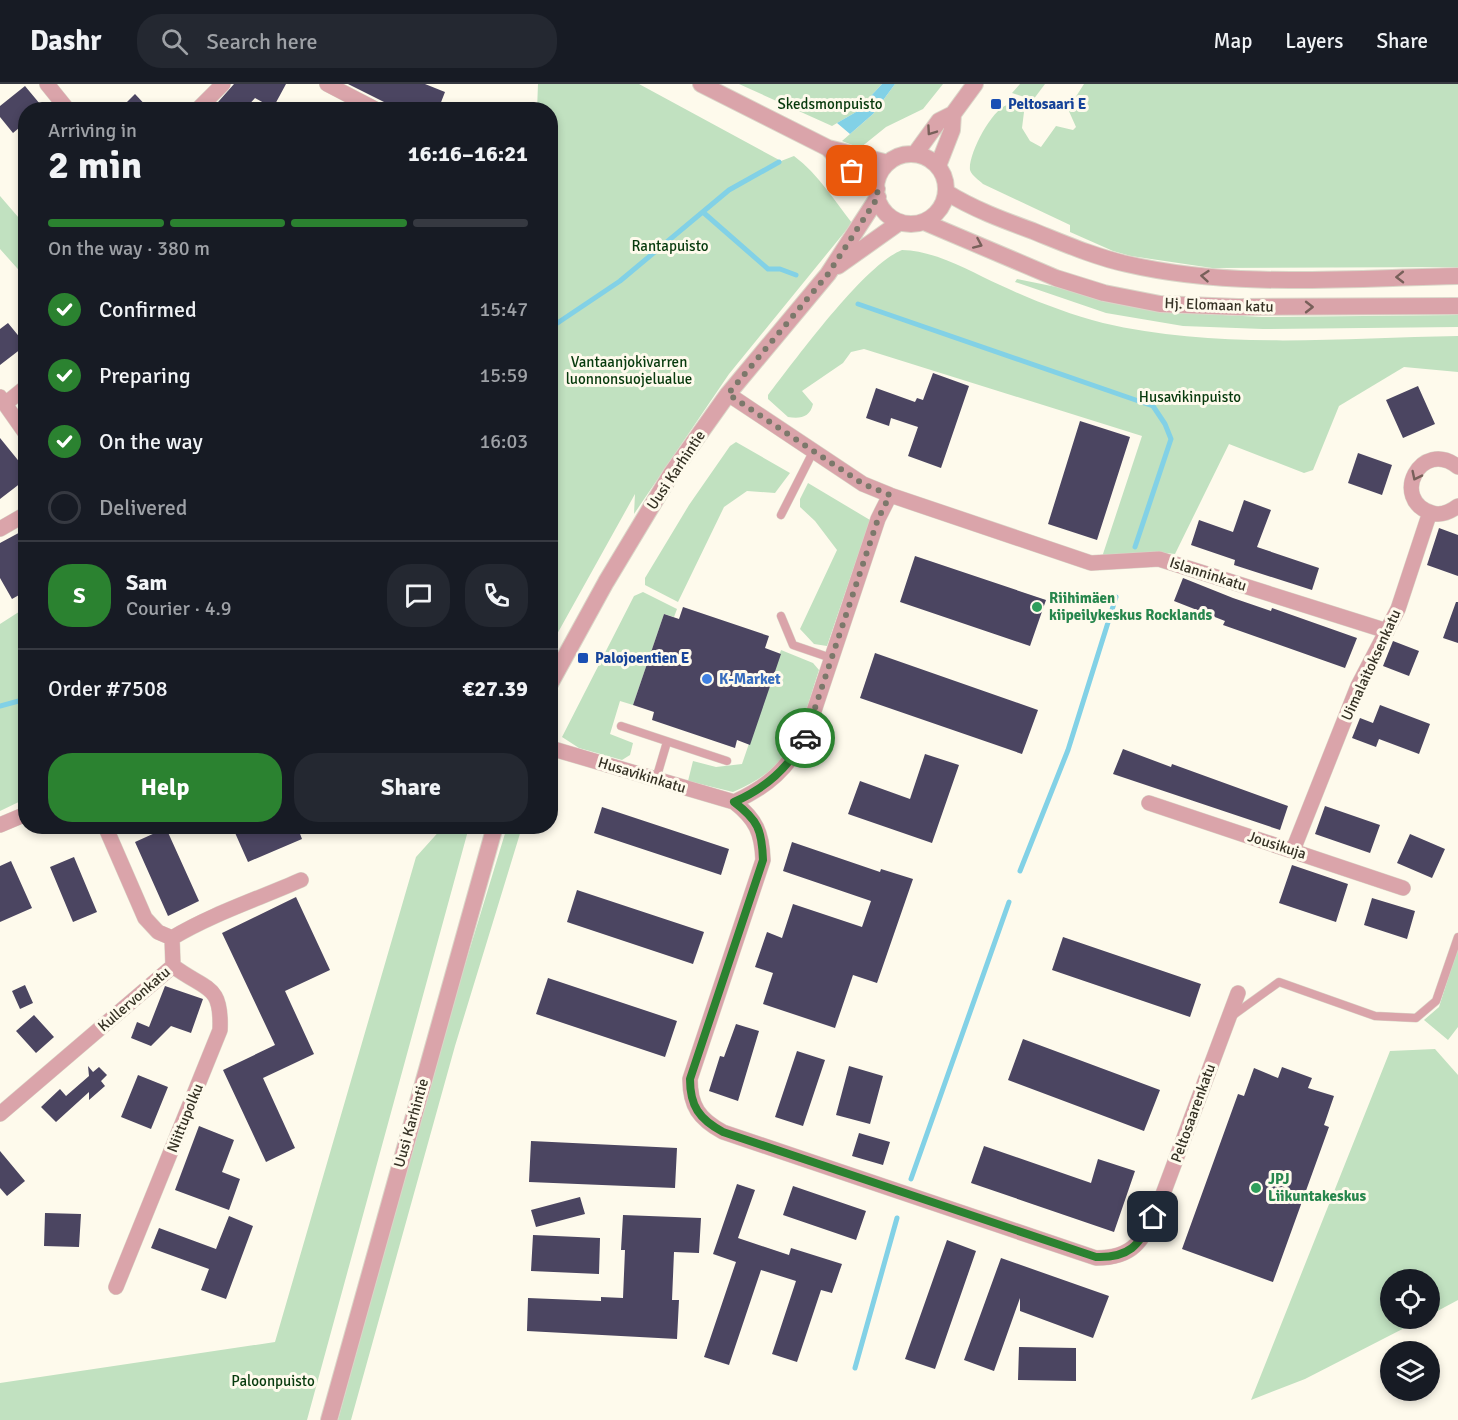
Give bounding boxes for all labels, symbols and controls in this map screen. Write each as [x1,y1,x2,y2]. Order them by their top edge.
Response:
search box [137,14,557,68]
text: Dashr [30,24,101,58]
icon: search [158,25,191,58]
text: Search here [206,28,317,55]
text: Map [1214,28,1252,54]
text: Layers [1285,28,1343,54]
text: Share [1376,28,1428,54]
park label: Skedsmonpuisto [777,95,883,113]
place label: Peltosaari E [1008,95,1087,113]
marker: Peltosaari E [989,97,1003,111]
text: Arriving in [48,118,137,143]
one-way arrow [927,125,938,136]
text: 16:16–16:21 [408,140,528,167]
text: 2 min [48,141,142,189]
pin [826,145,877,196]
icon: bag [835,154,868,187]
text: On the way · 380 m [48,236,210,261]
one-way arrow [972,236,983,248]
park label: Rantapuisto [631,237,709,255]
one-way arrow [1200,270,1209,283]
one-way arrow [1395,271,1404,283]
icon: check [48,293,81,326]
street label: Hj. Elomaan katu [1164,294,1274,316]
text: Confirmed [99,296,197,323]
text: 15:47 [479,297,528,322]
one-way arrow [1305,301,1314,313]
park label: Vantaanjokivarren luonnonsuojelualue [566,353,692,388]
icon: check [48,359,81,392]
text: Preparing [99,362,191,389]
text: 15:59 [479,363,528,388]
park label: Husavikinpuisto [1139,388,1241,406]
icon: check [48,425,81,458]
street label: Uusi Karhintie [643,427,709,513]
text: On the way [99,428,203,455]
text: 16:03 [479,429,528,454]
one-way arrow [1411,469,1423,480]
text: Delivered [99,494,187,521]
street label: Islanninkatu [1167,553,1249,595]
button: chat [387,564,450,627]
button: phone [465,564,528,627]
text: Sam [126,569,167,596]
text: S [73,582,86,609]
place label: Riihimäen kiipeilykeskus Rocklands [1049,589,1213,624]
text: Courier · 4.9 [126,596,232,621]
marker: Riihimäen kiipeilykeskus Rocklands [1030,600,1044,614]
street label: Uimalaitoksenkatu [1337,606,1405,724]
place label: Palojoentien E [595,649,690,667]
marker: Palojoentien E [576,651,590,665]
place label: K-Market [719,670,781,688]
marker: K-Market [700,672,714,686]
text: Order #7508 [48,675,168,702]
text: €27.39 [462,675,528,702]
courier [775,708,835,768]
icon: car [789,722,822,755]
button: Help [48,753,282,822]
button: Share [294,753,528,822]
street label: Husavikinkatu [596,753,688,797]
street label: Jousikuja [1245,827,1309,863]
street label: Kullervonkatu [94,963,174,1035]
street label: Peltosaarenkatu [1167,1061,1219,1165]
street label: Uusi Karhintie [390,1076,432,1170]
street label: Niittupolku [163,1081,207,1155]
place label: JPJ Liikuntakeskus [1268,1170,1366,1205]
marker: JPJ Liikuntakeskus [1249,1181,1263,1195]
pin [1127,1191,1178,1242]
icon: home [1136,1200,1169,1233]
map controls [1380,1269,1440,1401]
button: locate [1380,1269,1440,1329]
button: layers [1380,1341,1440,1401]
park label: Paloonpuisto [231,1372,315,1390]

